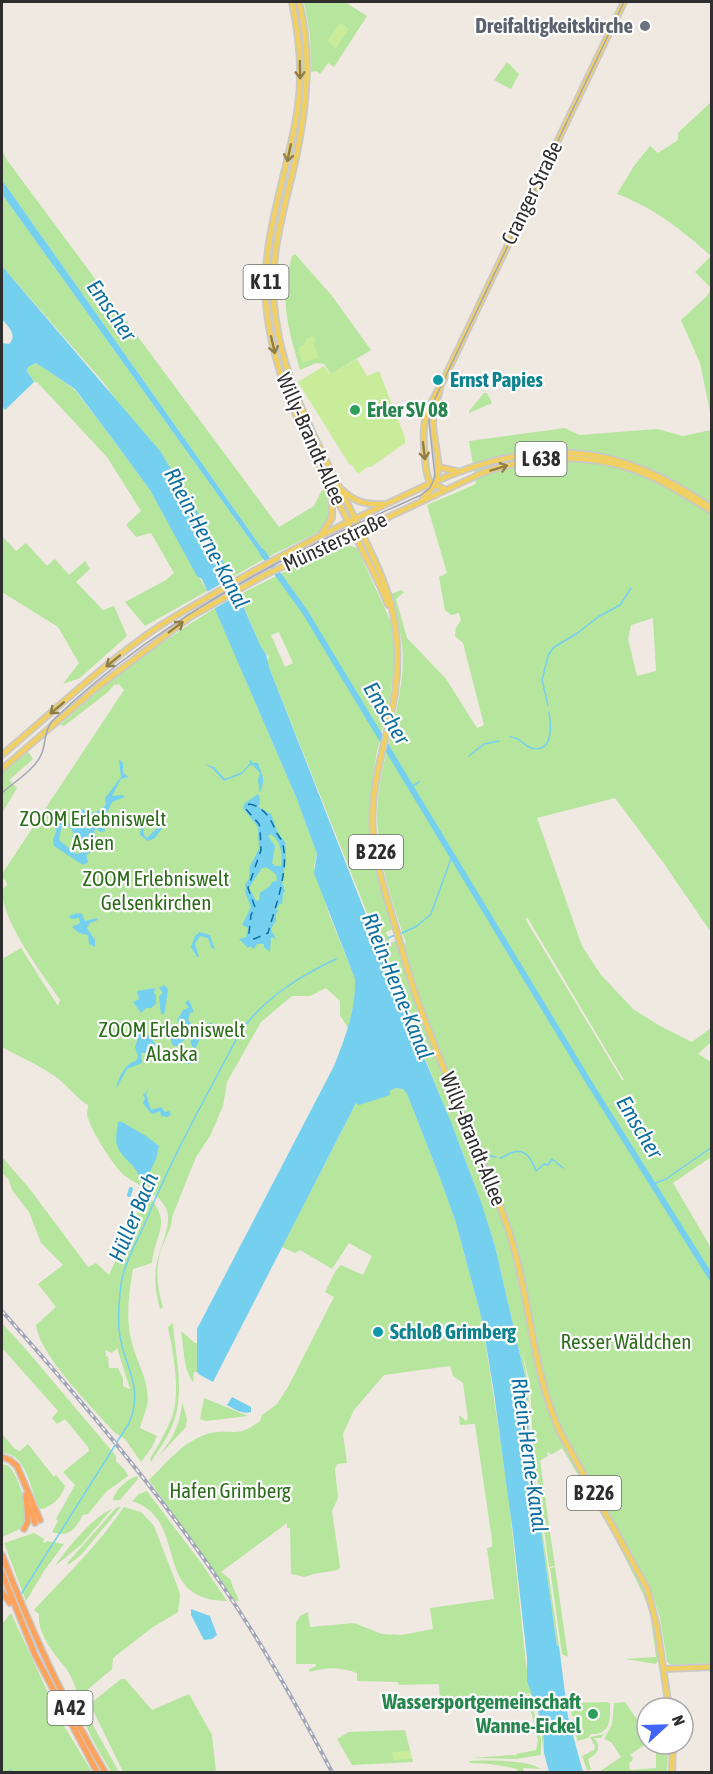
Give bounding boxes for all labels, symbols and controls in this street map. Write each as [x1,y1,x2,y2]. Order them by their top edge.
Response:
place label: Dreifaltigkeitskirche [475,13,633,37]
marker: Dreifaltigkeitskirche [638,19,652,33]
one-way arrow [294,59,305,79]
street label: Cranger Straße [496,137,566,248]
one-way arrow [282,144,294,163]
road number: K 11 [244,265,288,299]
water label: Emscher [82,275,143,347]
one-way arrow [267,336,279,355]
place label: Ernst Papies [450,367,544,391]
street label: Willy-Brandt-Allee [272,369,352,508]
marker: Ernst Papies [431,373,445,387]
place label: Erler SV 08 [367,397,448,421]
marker: Erler SV 08 [348,403,362,417]
one-way arrow [419,440,430,460]
road number: L 638 [516,442,566,476]
one-way arrow [489,462,508,473]
water label: Rhein-Herne-Kanal [159,463,255,613]
street label: Münsterstraße [279,507,390,576]
one-way arrow [168,621,184,634]
one-way arrow [105,655,121,668]
water label: Emscher [358,677,416,750]
one-way arrow [50,701,65,715]
park label: ZOOM Erlebniswelt Asien [20,806,166,854]
road number: B 226 [349,835,403,869]
park label: ZOOM Erlebniswelt Gelsenkirchen [83,866,229,914]
water label: Rhein-Herne-Kanal [357,909,439,1063]
park label: ZOOM Erlebniswelt Alaska [99,1017,245,1065]
street label: Willy-Brandt-Allee [436,1068,512,1209]
water label: Emscher [611,1091,669,1164]
water label: Hüller Bach [103,1168,163,1265]
place label: Schloß Grimberg [390,1319,517,1343]
marker: Schloß Grimberg [371,1325,385,1339]
park label: Resser Wäldchen [561,1329,691,1353]
water label: Rhein-Herne-Kanal [506,1376,554,1534]
road number: B 226 [567,1476,621,1510]
park label: Hafen Grimberg [169,1478,291,1502]
place label: Wassersportgemeinschaft Wanne-Eickel [381,1689,581,1737]
road number: A 42 [48,1691,92,1725]
north arrow [635,1696,695,1756]
marker: Wassersportgemeinschaft Wanne-Eickel [586,1707,600,1721]
text: N [669,1713,689,1728]

